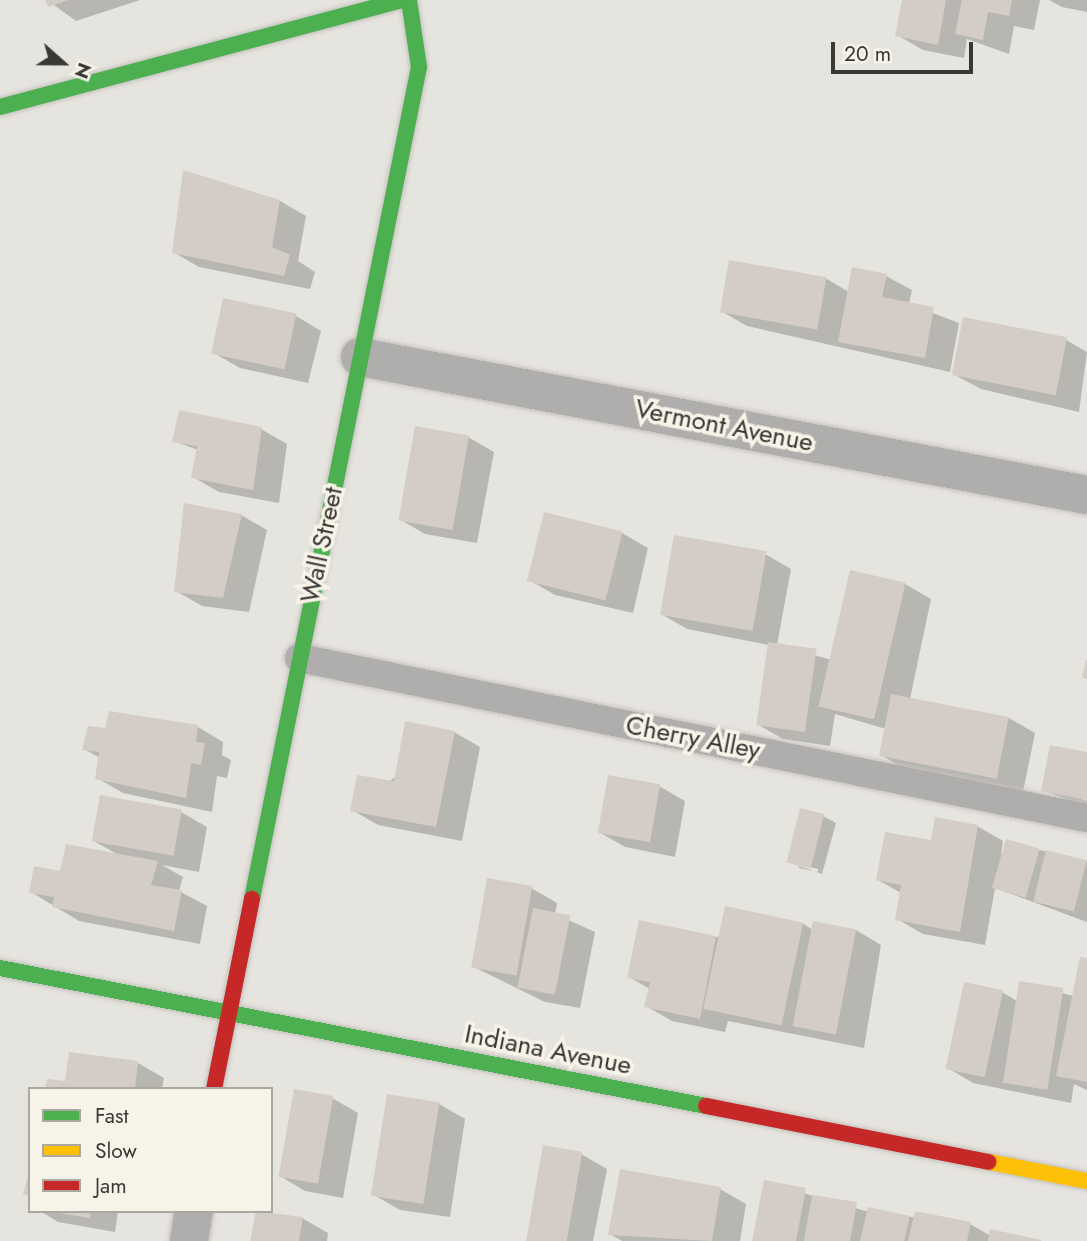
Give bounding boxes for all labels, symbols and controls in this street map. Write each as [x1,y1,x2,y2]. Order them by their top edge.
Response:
north arrow [28,28,98,98]
scale bar [835,28,977,72]
text: 20 m [844,39,891,69]
text: N [68,59,98,83]
street label: Vermont Avenue [632,393,816,459]
street label: Wall Street [295,484,349,606]
street label: Cherry Alley [623,710,763,766]
street label: Indiana Avenue [462,1019,634,1081]
legend [28,1087,273,1213]
text: Fast [95,1101,128,1131]
text: Slow [95,1136,137,1166]
text: Jam [95,1171,127,1201]

